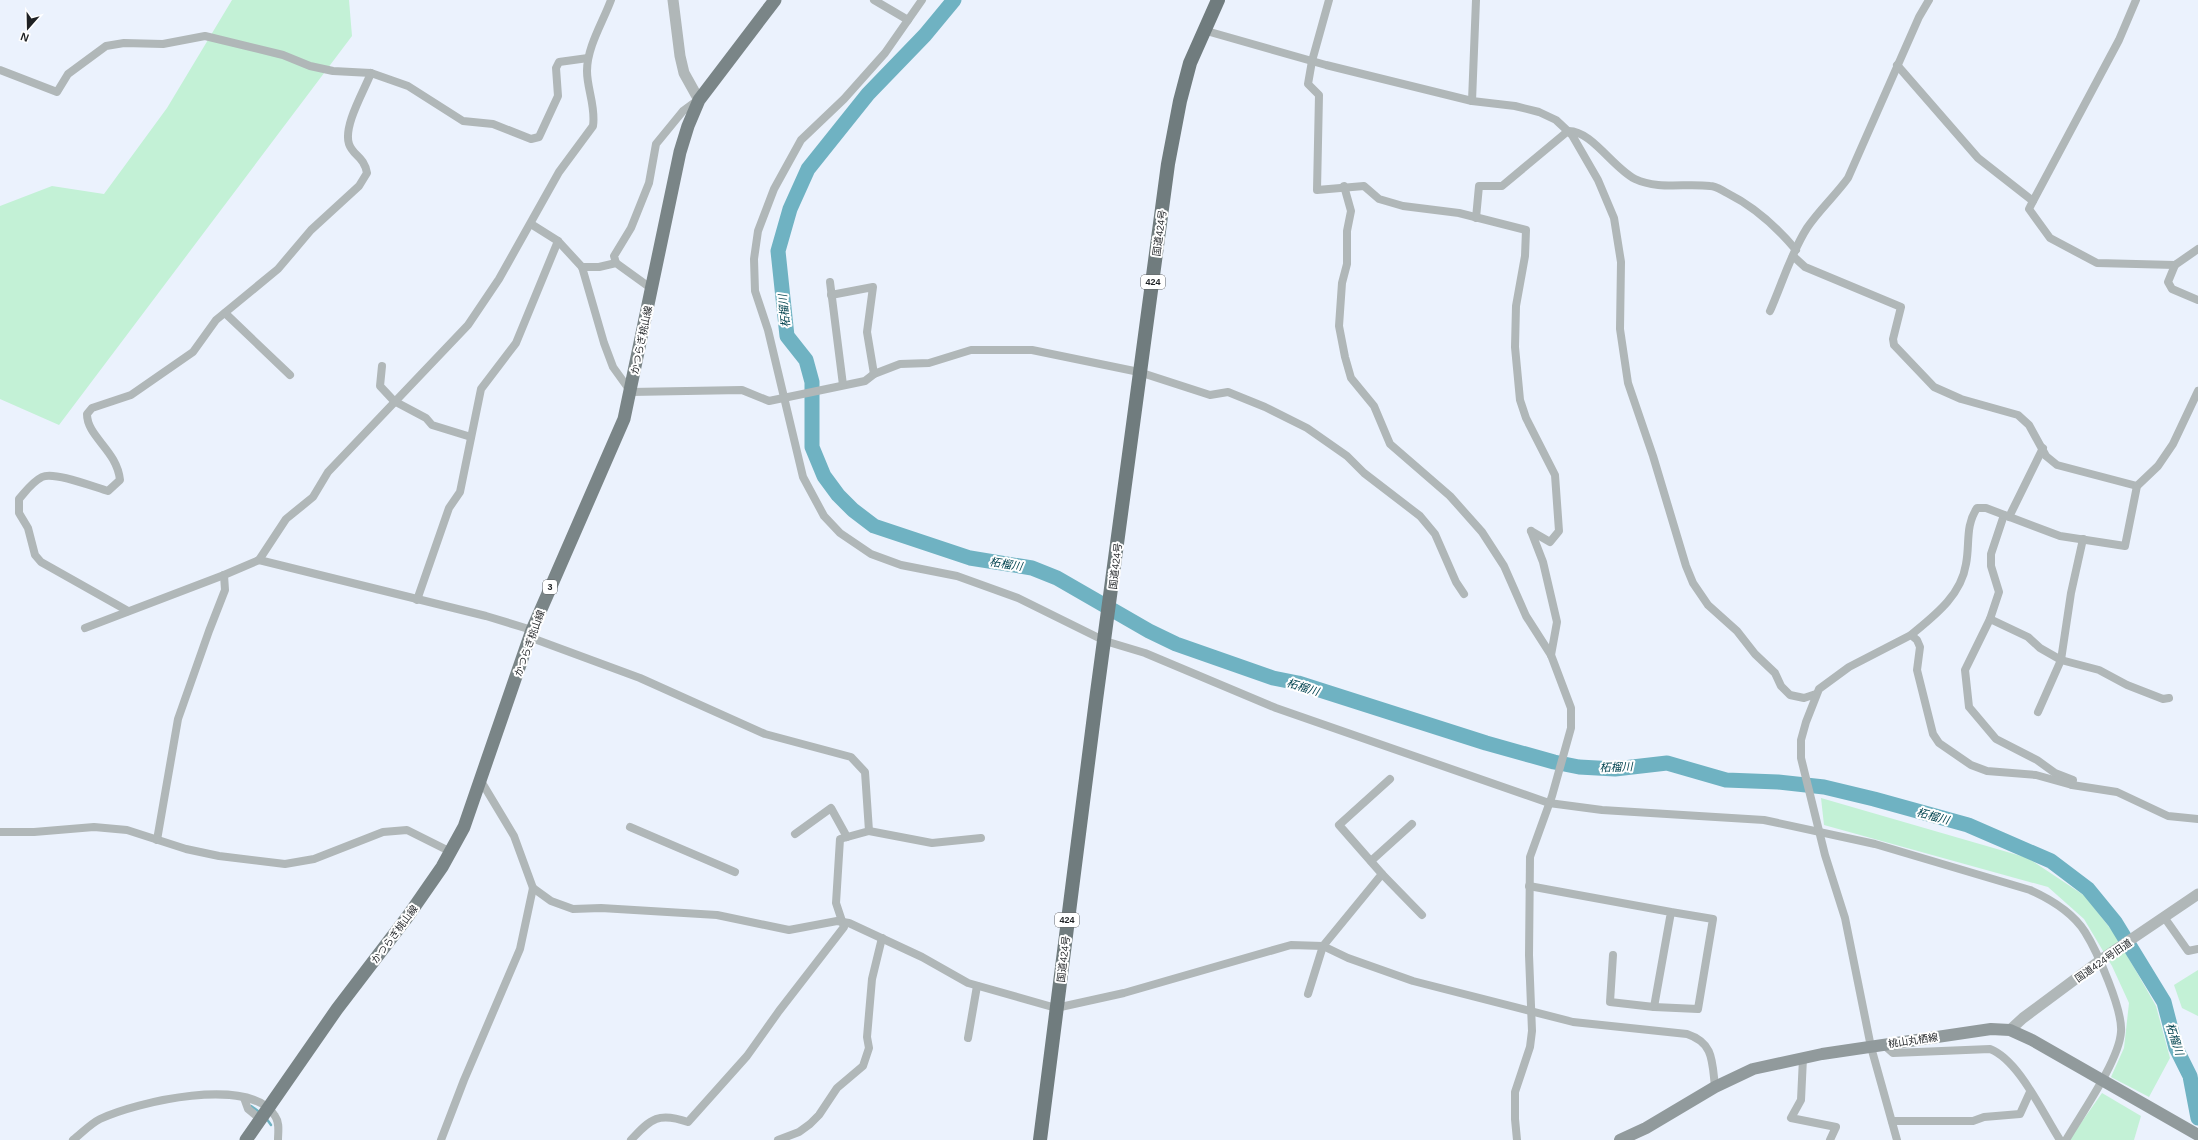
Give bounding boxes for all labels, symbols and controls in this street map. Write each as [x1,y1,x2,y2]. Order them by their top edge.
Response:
north arrow [8,8,48,48]
text: N [19,30,30,44]
street label: 国道424号 [1151,209,1168,257]
road number: 424 [1141,275,1165,289]
water label: 柘榴川 [776,293,792,328]
street label: かつらぎ桃山線 [629,305,654,375]
street label: 国道424号 [1107,542,1124,590]
water label: 柘榴川 [989,555,1024,573]
road number: 3 [543,580,557,594]
street label: かつらぎ桃山線 [512,608,547,678]
water label: 柘榴川 [1285,676,1321,698]
water label: 柘榴川 [1599,760,1634,774]
water label: 柘榴川 [1916,806,1951,826]
street label: かつらぎ桃山線 [369,903,420,966]
road number: 424 [1055,913,1079,927]
street label: 国道424号 [1055,935,1072,983]
street label: 国道424号旧道 [2073,937,2134,984]
water label: 柘榴川 [2164,1021,2186,1057]
street label: 桃山丸栖線 [1888,1032,1939,1049]

